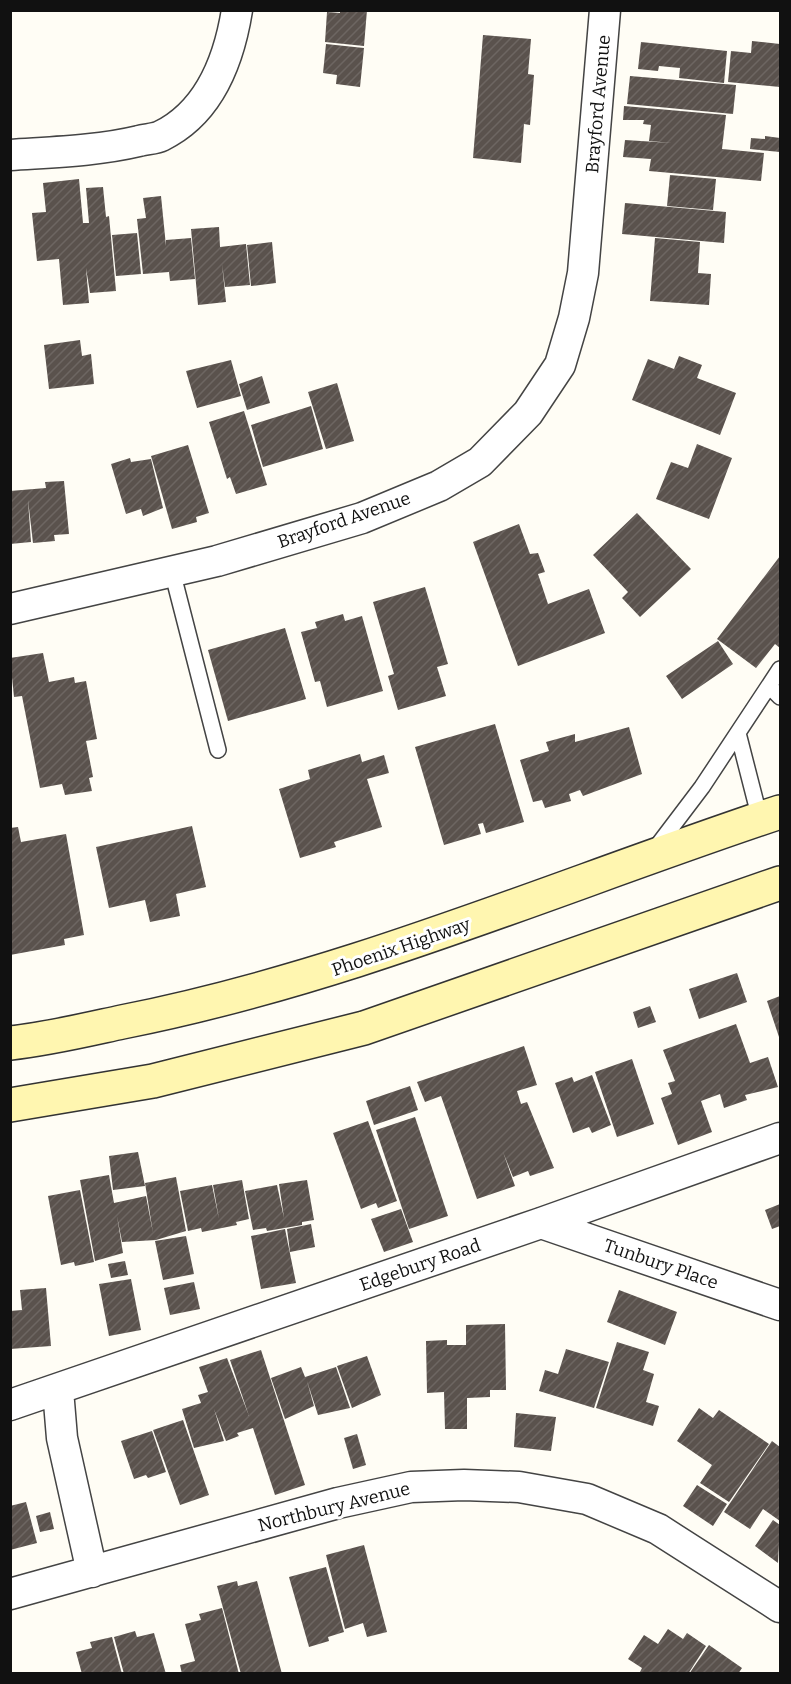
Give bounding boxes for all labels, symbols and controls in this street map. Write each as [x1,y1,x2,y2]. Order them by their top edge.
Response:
street label: Brayford Avenue [581,34,615,174]
street label: Brayford Avenue [275,487,413,553]
street label: Phoenix Highway [329,913,474,981]
street label: Edgebury Road [357,1234,484,1296]
street label: Tunbury Place [601,1234,721,1294]
street label: Northbury Avenue [256,1477,412,1537]

